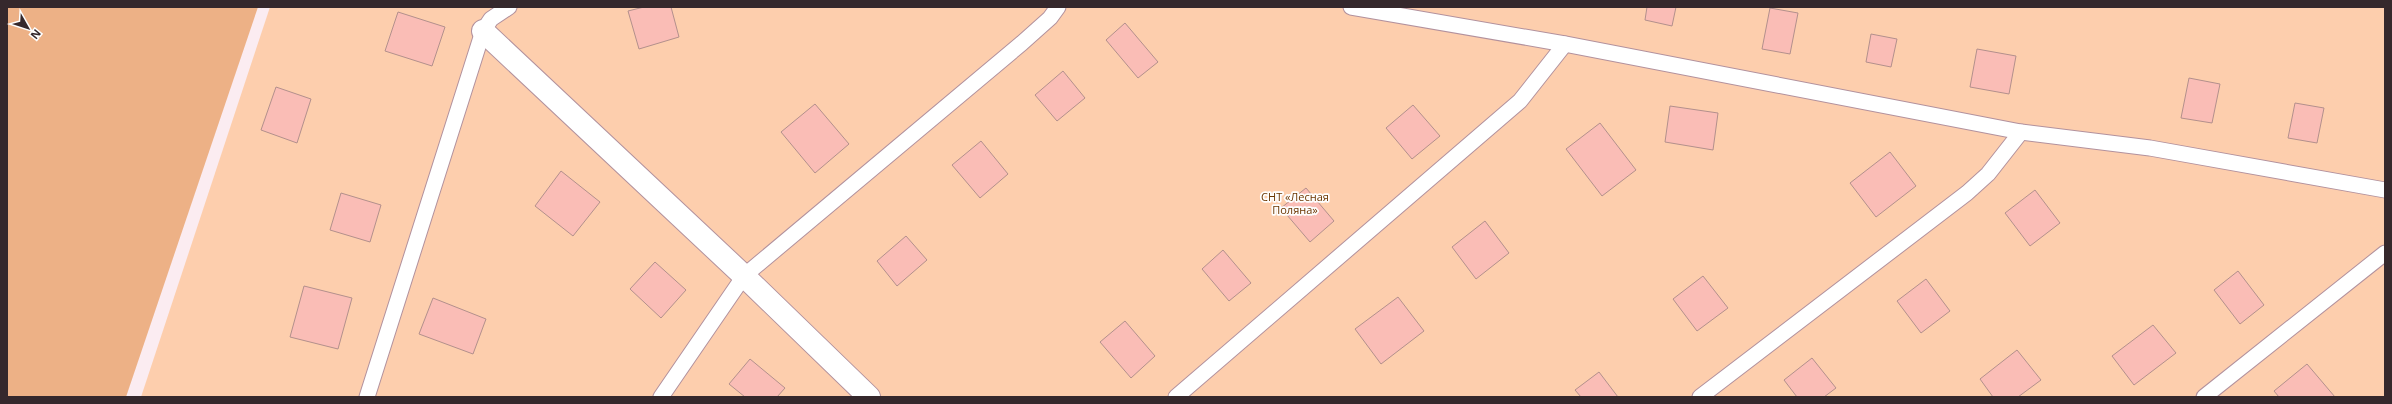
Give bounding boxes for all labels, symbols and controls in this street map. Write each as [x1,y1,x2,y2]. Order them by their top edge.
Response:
north arrow [8,8,48,48]
text: N [28,26,45,43]
park label: СНТ «Лесная Поляна» [1261,189,1329,217]

